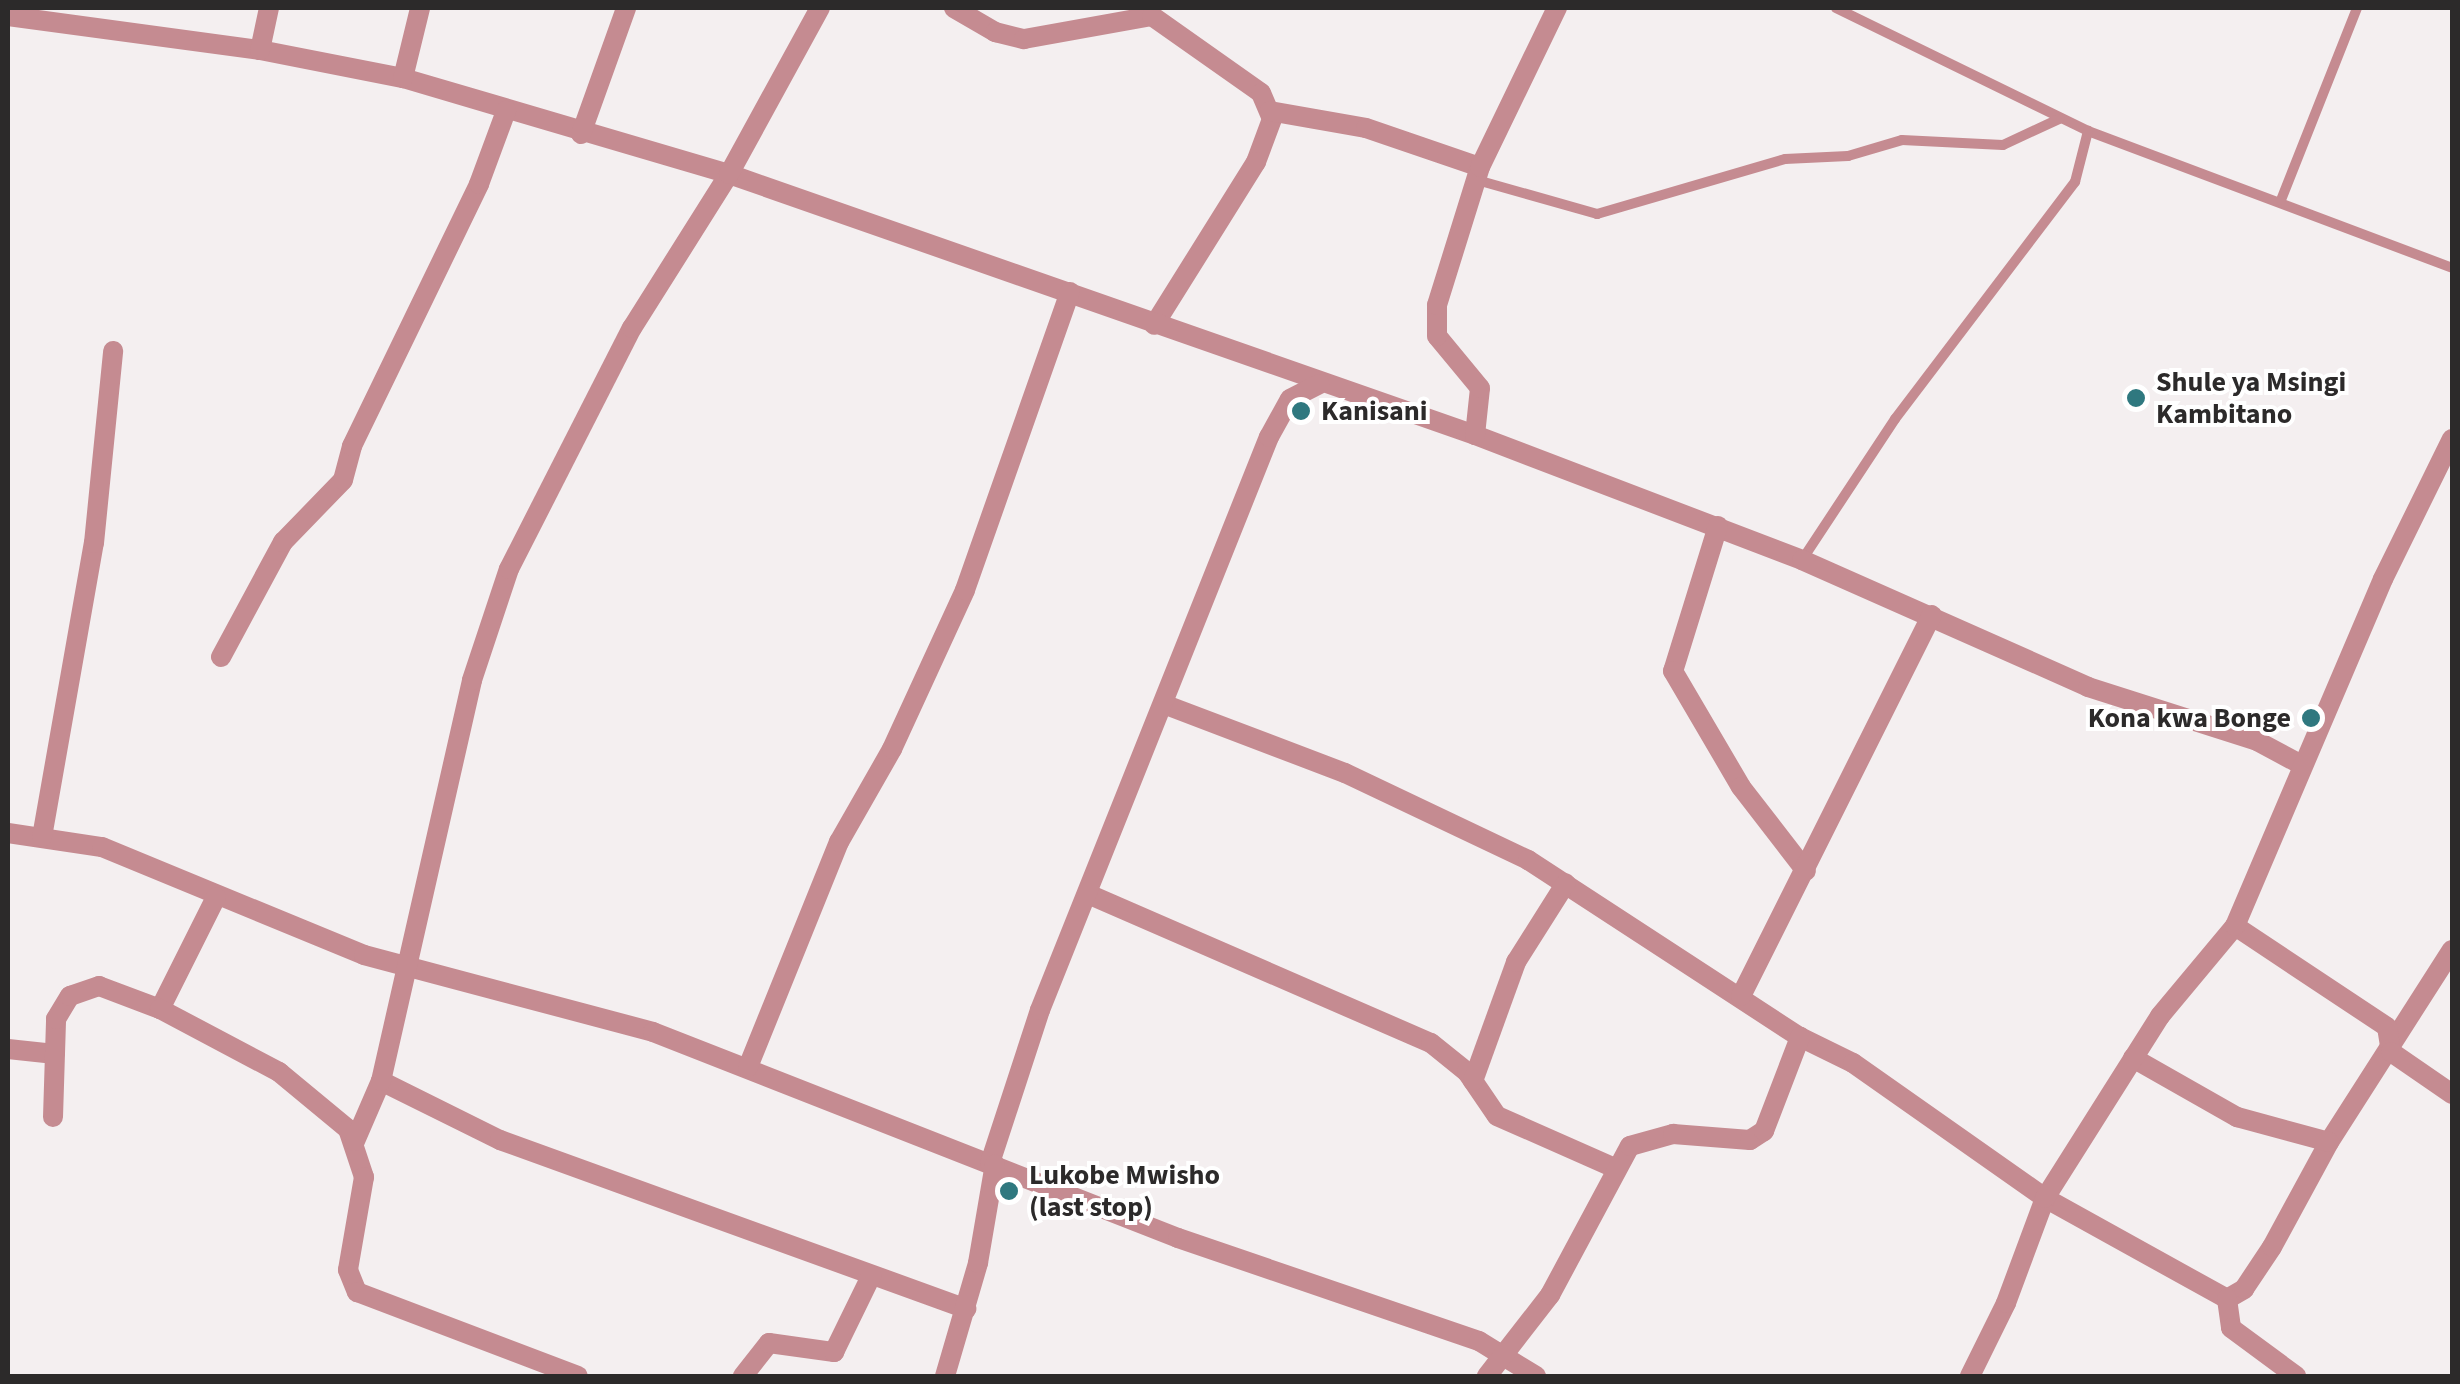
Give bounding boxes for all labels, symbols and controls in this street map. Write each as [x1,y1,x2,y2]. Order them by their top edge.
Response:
place label: Shule ya Msingi Kambitano [2156,365,2346,431]
marker: Shule ya Msingi Kambitano [2125,387,2147,409]
place label: Kanisani [1321,394,1428,428]
marker: Kanisani [1290,400,1312,422]
place label: Kona kwa Bonge [2088,701,2291,735]
marker: Kona kwa Bonge [2300,707,2322,729]
place label: Lukobe Mwisho (last stop) [1029,1158,1220,1224]
marker: Lukobe Mwisho (last stop) [998,1180,1020,1202]

